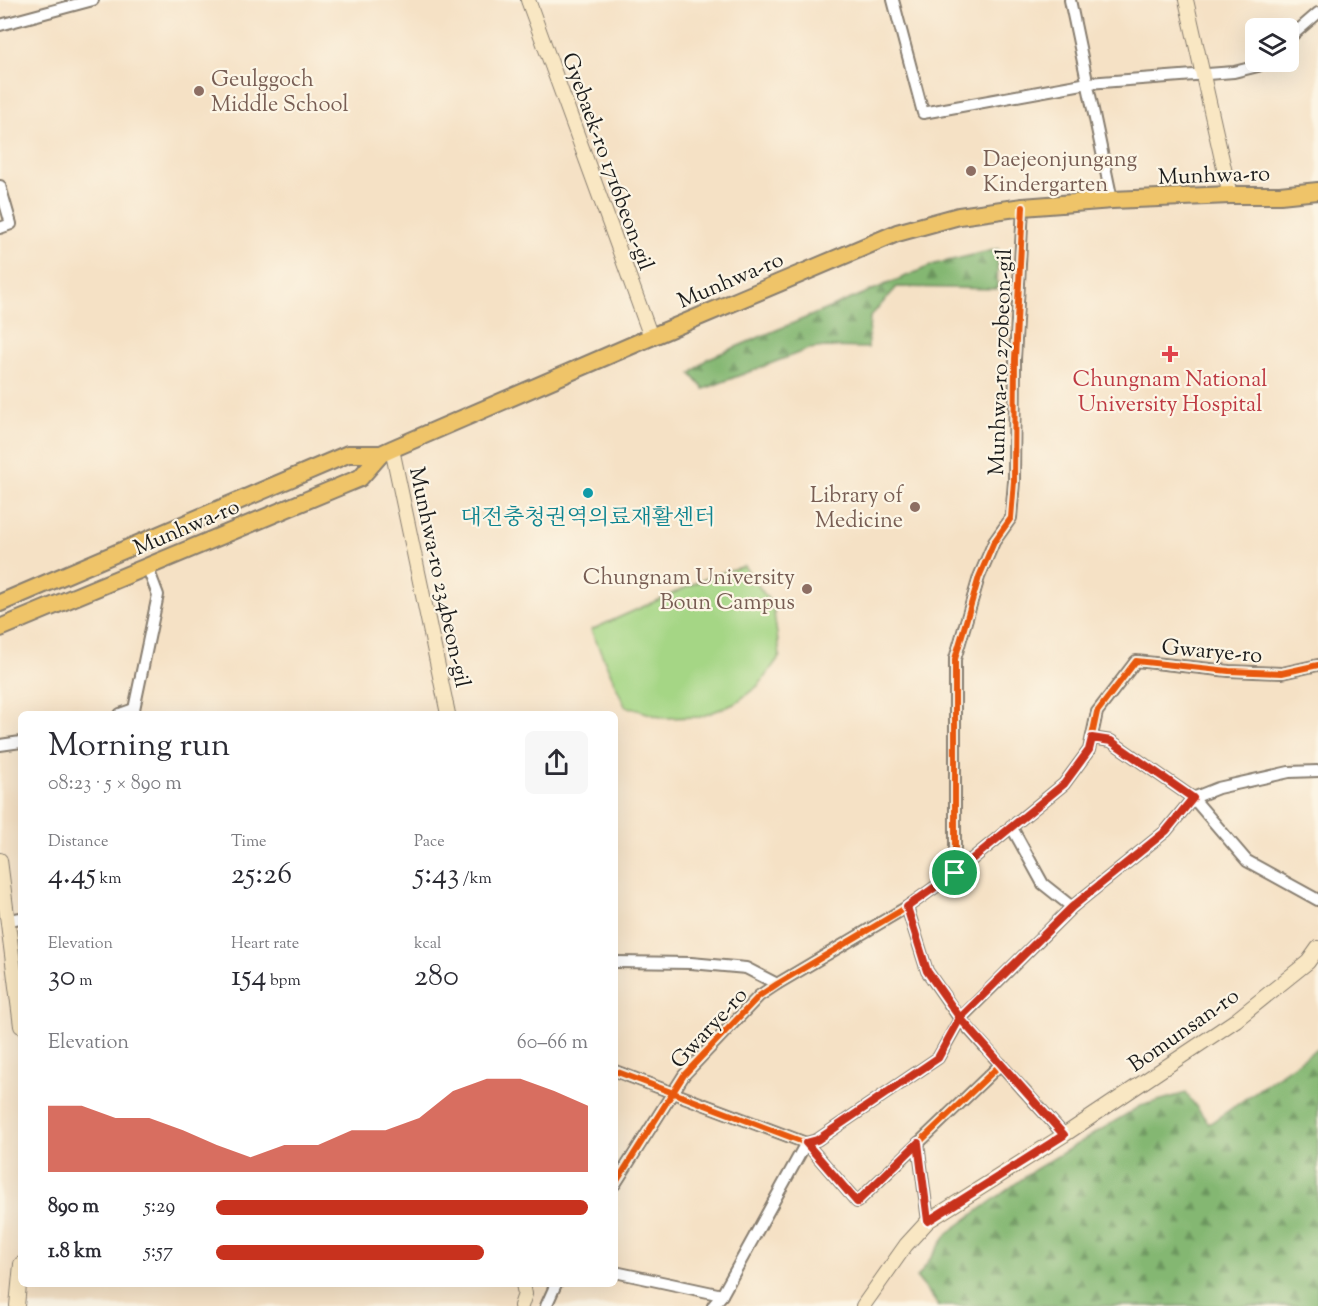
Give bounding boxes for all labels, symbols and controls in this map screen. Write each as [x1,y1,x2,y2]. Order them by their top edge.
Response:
map controls [1245,18,1299,72]
button: layers [1245,18,1299,72]
street label: Gyebaek-ro 1716beon-gil [552,49,660,275]
place label: Geulggoch Middle School [211,65,349,122]
marker: Geulggoch Middle School [192,84,206,98]
place label: Daejeonjungang Kindergarten [983,145,1138,202]
street label: Munhwa-ro [1157,159,1271,195]
marker: Daejeonjungang Kindergarten [964,164,978,178]
street label: Munhwa-ro [673,245,789,318]
street label: Munhwa-ro 270beon-gil [982,248,1022,476]
marker: Chungnam National University Hospital [1161,345,1179,363]
place label: Chungnam National University Hospital [1072,365,1268,422]
street label: Munhwa-ro 234beon-gil [399,464,477,691]
place label: Library of Medicine [810,481,904,538]
marker: 대전충청권역의료재활센터 [581,486,595,500]
street label: Munhwa-ro [129,492,245,565]
marker: Library of Medicine [908,500,922,514]
place label: 대전충청권역의료재활센터 [460,503,716,535]
place label: Chungnam University Boun Campus [583,563,795,620]
marker: Chungnam University Boun Campus [800,582,814,596]
street label: Gwarye-ro [1160,633,1263,673]
text: Morning run [48,723,230,771]
button: share [525,731,588,794]
text: 08:23 · 5 × 890 m [48,770,182,799]
text: Distance [48,831,108,854]
text: Time [231,831,267,854]
text: Pace [414,831,445,854]
pin [929,847,980,898]
text: 4.45 [48,854,96,897]
text: 25:26 [231,854,292,897]
text: 5:43 [414,854,459,897]
icon: arrive [938,856,971,889]
text: km [96,868,121,891]
text: /km [459,868,492,891]
text: Elevation [48,933,113,956]
text: Heart rate [231,933,299,956]
text: kcal [414,933,442,956]
text: 30 [48,956,76,999]
text: 154 [231,956,267,999]
text: 280 [414,956,459,999]
text: m [76,970,92,993]
text: bpm [267,970,301,993]
street label: Gwarye-ro [664,981,756,1077]
street label: Bomunsan-ro [1123,981,1247,1082]
text: Elevation [48,1029,129,1058]
text: 60–66 m [517,1029,588,1058]
text: 890 m [48,1193,99,1222]
text: 5:29 [144,1193,175,1222]
text: 1.8 km [48,1238,102,1267]
text: 5:57 [144,1238,173,1267]

